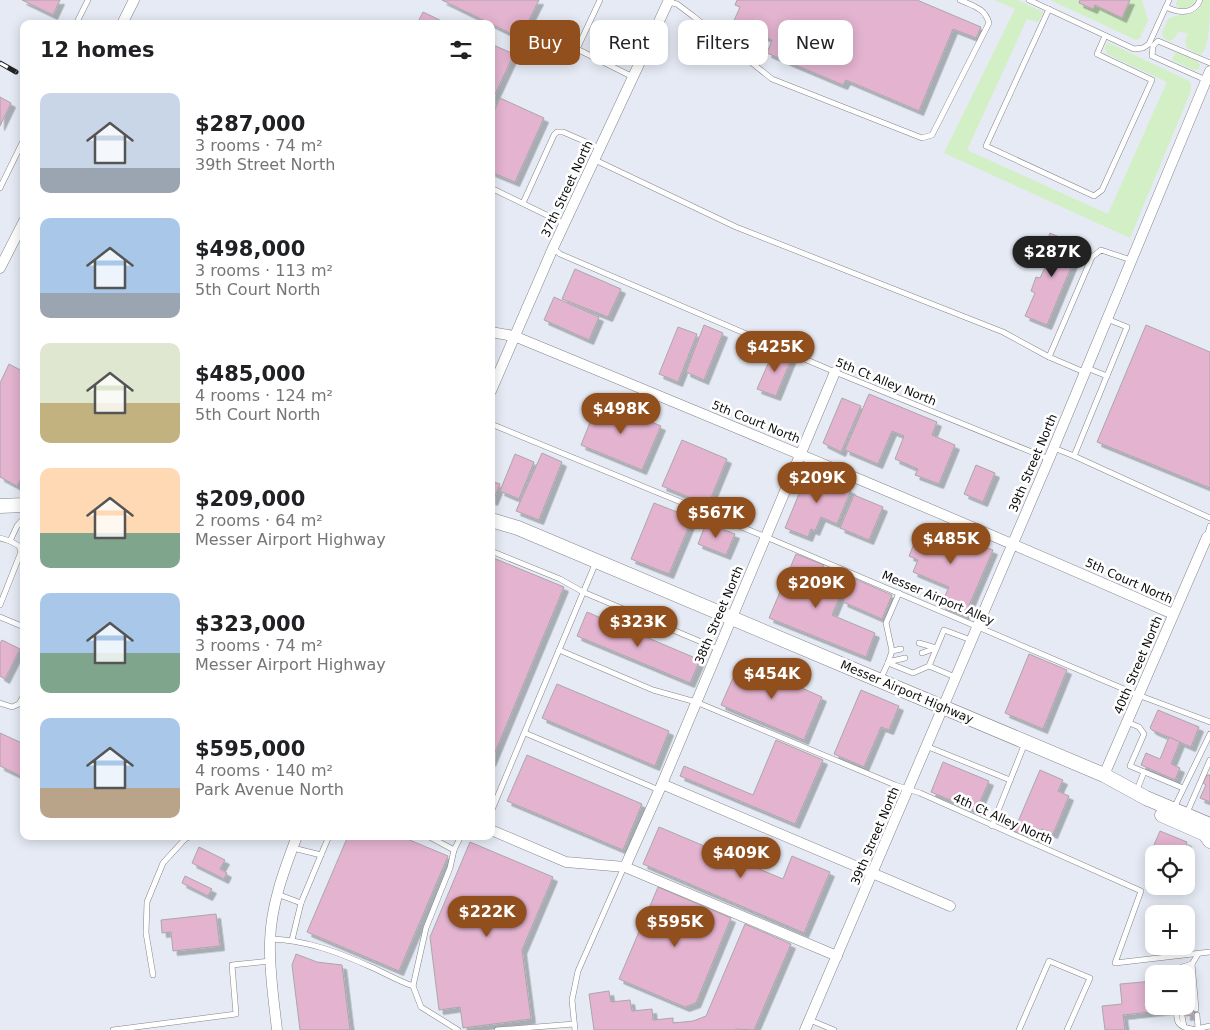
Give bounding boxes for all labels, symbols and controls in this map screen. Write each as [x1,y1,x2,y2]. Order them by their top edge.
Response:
chip: Buy [510,20,580,65]
chip: Rent [590,20,668,65]
chip: Filters [678,20,768,65]
chip: New [778,20,853,65]
icon: filters [447,36,475,64]
text: 12 homes [40,38,155,62]
text: $287,000 [195,112,305,136]
icon: home [80,113,140,173]
text: 3 rooms · 74 m² [195,136,323,155]
street label: 37th Street North [538,138,596,240]
text: 39th Street North [195,155,335,174]
pin: $287K [1017,236,1087,278]
text: $498,000 [195,237,305,261]
icon: home [80,238,140,298]
text: $287K [1024,242,1080,261]
text: 3 rooms · 113 m² [195,261,333,280]
text: 5th Court North [195,280,320,299]
pin: $425K [740,330,810,373]
text: $425K [747,337,803,356]
street label: 5th Ct Alley North [834,355,938,409]
text: $485,000 [195,362,305,386]
icon: home [80,363,140,423]
text: 4 rooms · 124 m² [195,386,333,405]
pin: $498K [586,392,656,435]
street label: 5th Court North [710,398,802,446]
text: $498K [593,399,649,418]
text: 5th Court North [195,405,320,424]
street label: 39th Street North [1006,412,1060,514]
pin: $209K [782,462,852,504]
text: $209K [789,468,845,487]
text: $209,000 [195,487,305,511]
icon: home [80,488,140,548]
pin: $567K [681,496,751,539]
text: $567K [688,503,744,522]
text: 2 rooms · 64 m² [195,511,323,530]
pin: $485K [916,522,986,565]
text: $485K [923,529,979,548]
text: Messer Airport Highway [195,530,386,549]
street label: 5th Court North [1083,555,1175,607]
street label: 38th Street North [692,564,746,666]
pin: $209K [781,566,851,609]
street label: Messer Airport Alley [880,568,996,628]
text: $209K [788,573,844,592]
pin: $323K [603,606,673,648]
text: $323,000 [195,612,305,636]
text: $323K [610,612,666,631]
icon: home [80,613,140,673]
street label: 40th Street North [1111,614,1165,716]
text: 3 rooms · 74 m² [195,636,323,655]
text: Messer Airport Highway [195,655,386,674]
pin: $454K [737,658,807,700]
street label: Messer Airport Highway [838,658,976,726]
text: $454K [744,664,800,683]
text: $595,000 [195,737,305,761]
icon: home [80,738,140,798]
text: 4 rooms · 140 m² [195,761,333,780]
text: Park Avenue North [195,780,344,799]
street label: 39th Street North [848,785,902,887]
street label: 4th Ct Alley North [951,791,1055,847]
pin: $409K [706,836,776,879]
text: $409K [713,843,769,862]
map controls [1145,845,1195,1015]
button: locate [1145,845,1195,895]
pin: $222K [452,896,522,938]
text: $222K [459,902,515,921]
button: + [1145,905,1195,955]
pin: $595K [640,906,710,948]
text: $595K [647,912,703,931]
button: − [1145,965,1195,1015]

